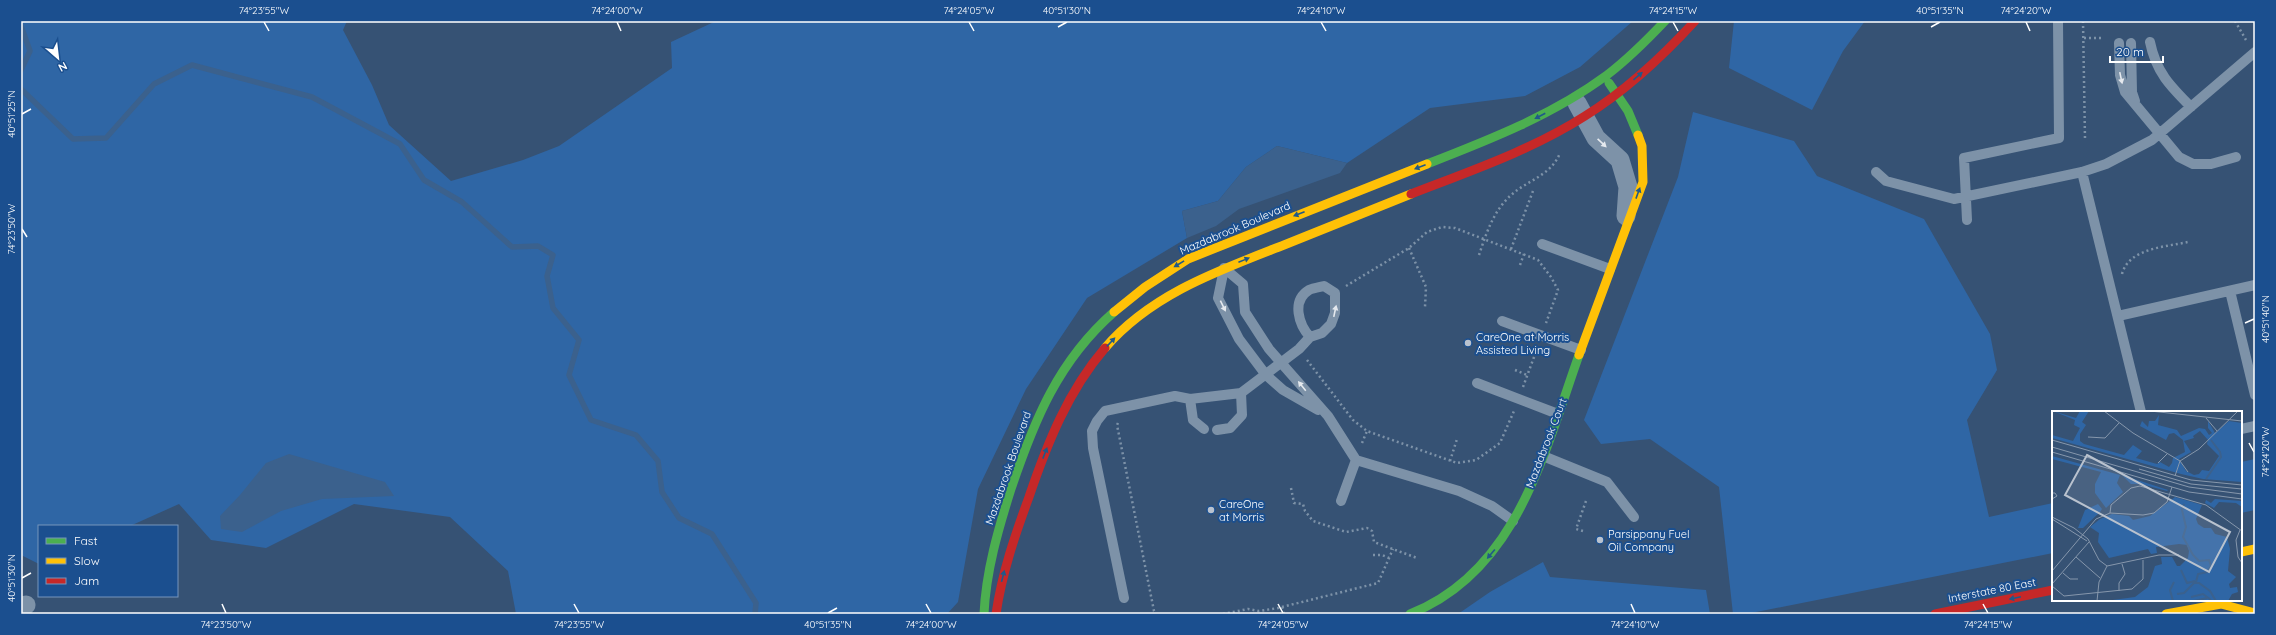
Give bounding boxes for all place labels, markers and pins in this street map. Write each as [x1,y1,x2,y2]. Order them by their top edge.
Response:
place label: CareOne at Morris Assisted Living [1476,330,1569,357]
marker: CareOne at Morris Assisted Living [1463,338,1473,348]
place label: CareOne at Morris [1219,497,1264,524]
marker: CareOne at Morris [1206,505,1216,515]
place label: Parsippany Fuel Oil Company [1608,527,1690,554]
marker: Parsippany Fuel Oil Company [1595,535,1605,545]

